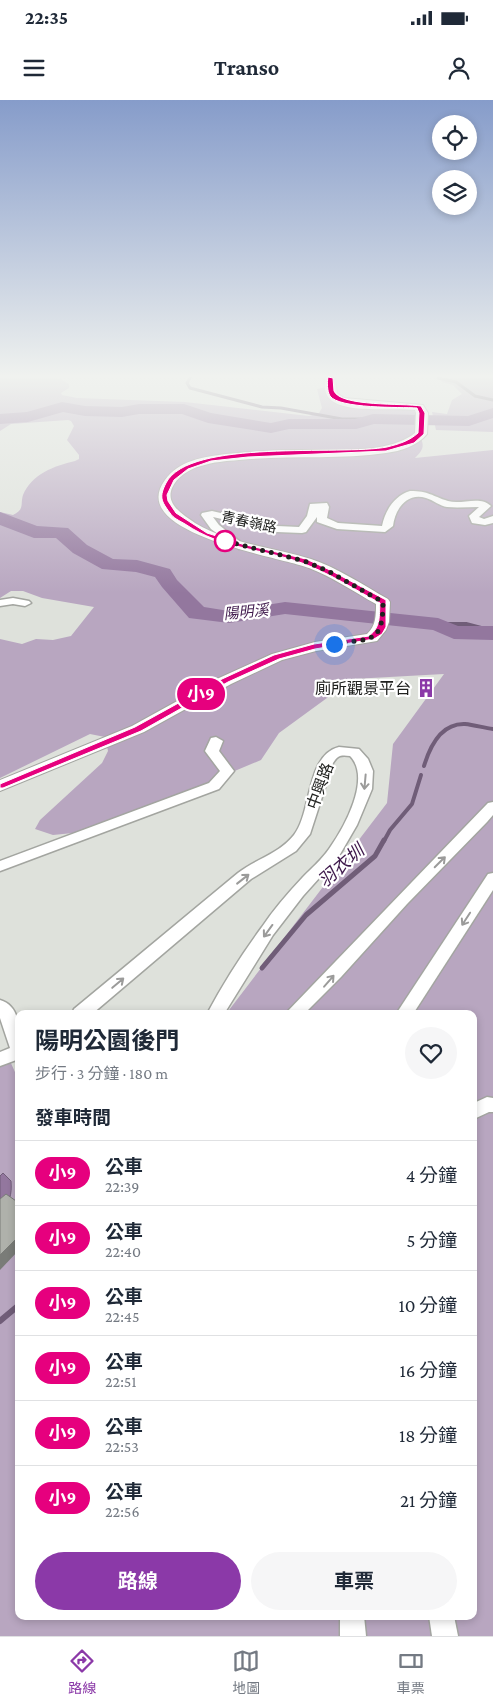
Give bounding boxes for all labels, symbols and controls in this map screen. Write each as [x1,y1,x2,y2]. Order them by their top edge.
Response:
text: 22:35 [25,7,68,28]
icon: menu [20,54,48,82]
icon: person [445,54,473,82]
text: Transo [214,55,279,80]
map controls [432,115,477,215]
button: locate [432,115,477,160]
button: layers [432,170,477,215]
street label: 青春嶺路 [220,508,278,536]
unlabelled marker [214,530,236,552]
water label: 陽明溪 [223,601,271,622]
your location [322,632,347,657]
building icon: 廁所觀景平台 [415,677,437,699]
line badge: 小9 [178,678,224,710]
place label: 廁所觀景平台 [315,679,411,697]
text: 小9 [187,684,215,704]
street label: 中興路 [304,761,336,811]
one-way arrow [360,774,370,790]
water label: 羽衣圳 [314,839,370,891]
one-way arrow [434,856,446,869]
one-way arrow [236,873,249,884]
one-way arrow [461,912,471,926]
one-way arrow [263,923,273,937]
one-way arrow [323,974,334,987]
one-way arrow [111,978,124,989]
text: 陽明公園後門 [35,1027,179,1054]
button: heart [405,1027,457,1079]
text: 步行 · 3 分鐘 · 180 m [35,1065,168,1082]
text: 發車時間 [35,1107,111,1128]
text: 公車 [105,1156,143,1177]
text: 小9 [49,1163,76,1183]
text: 4 分鐘 [406,1165,457,1186]
text: 22:39 [105,1178,139,1195]
text: 公車 [105,1221,143,1242]
text: 小9 [49,1228,76,1248]
text: 5 分鐘 [406,1230,457,1251]
text: 22:40 [105,1243,141,1260]
text: 公車 [105,1286,143,1307]
text: 小9 [49,1293,76,1313]
text: 10 分鐘 [398,1295,457,1316]
text: 22:45 [105,1308,139,1325]
text: 公車 [105,1351,143,1372]
text: 小9 [49,1358,76,1378]
text: 16 分鐘 [399,1360,457,1381]
text: 22:51 [105,1373,137,1390]
text: 公車 [105,1416,143,1437]
text: 小9 [49,1423,76,1443]
text: 18 分鐘 [399,1425,457,1446]
text: 22:53 [105,1438,139,1455]
text: 公車 [105,1481,143,1502]
text: 小9 [49,1488,76,1508]
text: 21 分鐘 [400,1490,457,1511]
text: 22:56 [105,1503,140,1520]
button: 路線 [35,1552,241,1610]
button: 車票 [251,1552,457,1610]
tab: 路線 [68,1647,96,1697]
tab: 地圖 [232,1647,260,1697]
tab: 車票 [397,1647,425,1697]

